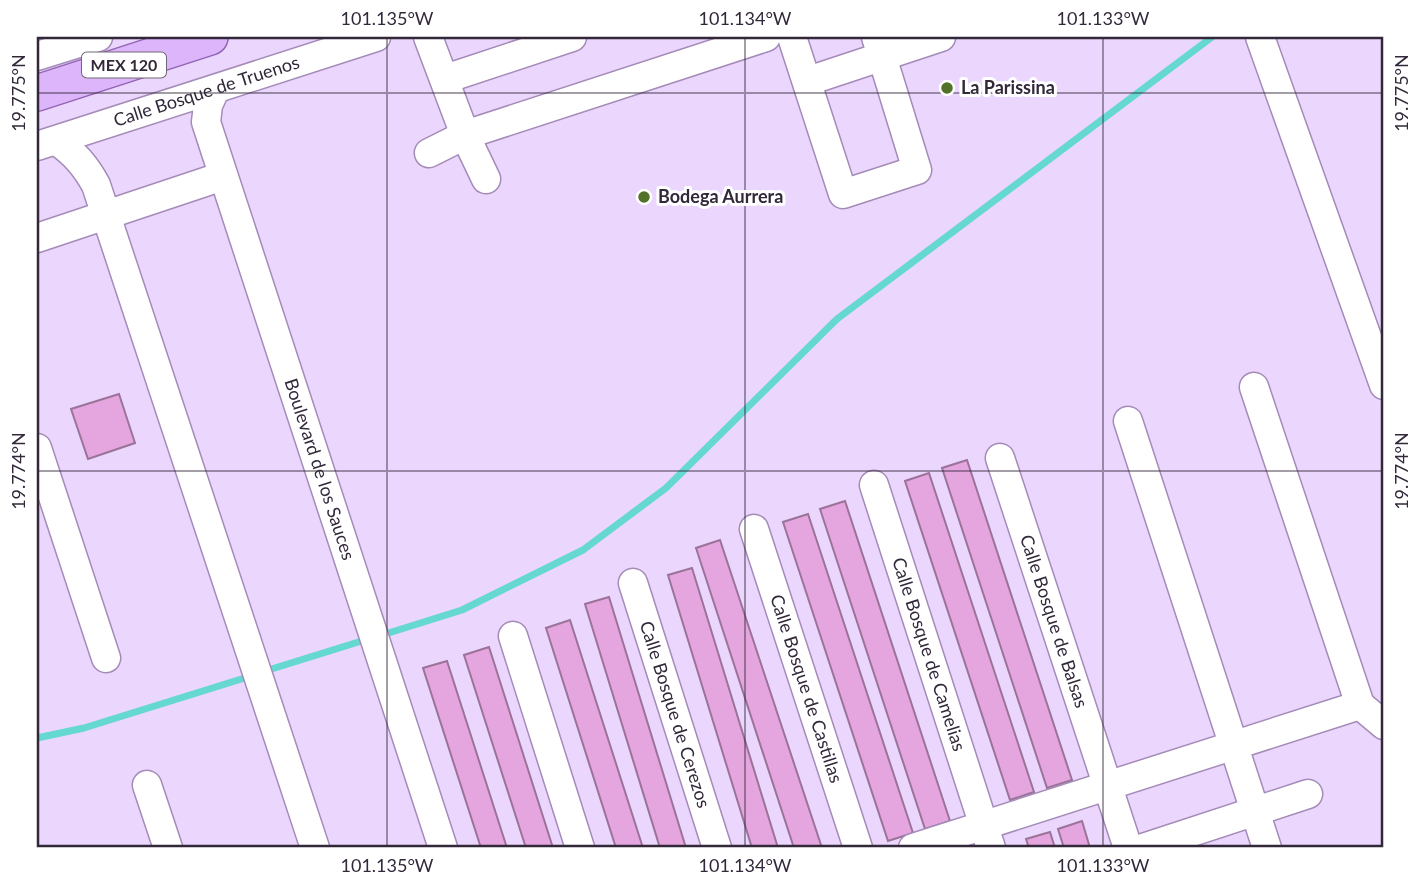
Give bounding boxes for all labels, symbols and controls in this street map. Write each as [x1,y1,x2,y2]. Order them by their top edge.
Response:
text: 101.135°W [341,7,434,29]
text: 101.134°W [699,7,792,29]
text: 101.133°W [1057,7,1150,29]
street label: Calle Bosque de Truenos [110,50,302,131]
road number: MEX 120 [82,53,166,78]
text: 19.775°N [7,54,29,132]
text: 19.775°N [1390,54,1412,132]
place label: La Parissina [961,76,1055,98]
marker: La Parissina [939,80,955,96]
place label: Bodega Aurrera [658,185,783,207]
marker: Bodega Aurrera [636,189,652,205]
street label: Boulevard de los Sauces [280,375,360,563]
text: 19.774°N [7,432,29,510]
text: 19.774°N [1390,432,1412,510]
street label: Calle Bosque de Balsas [1016,532,1093,711]
street label: Calle Bosque de Camelias [888,554,971,754]
street label: Calle Bosque de Castillas [766,591,848,786]
street label: Calle Bosque de Cerezos [636,618,716,811]
text: 101.135°W [341,854,434,876]
text: 101.134°W [699,854,792,876]
text: 101.133°W [1057,854,1150,876]

